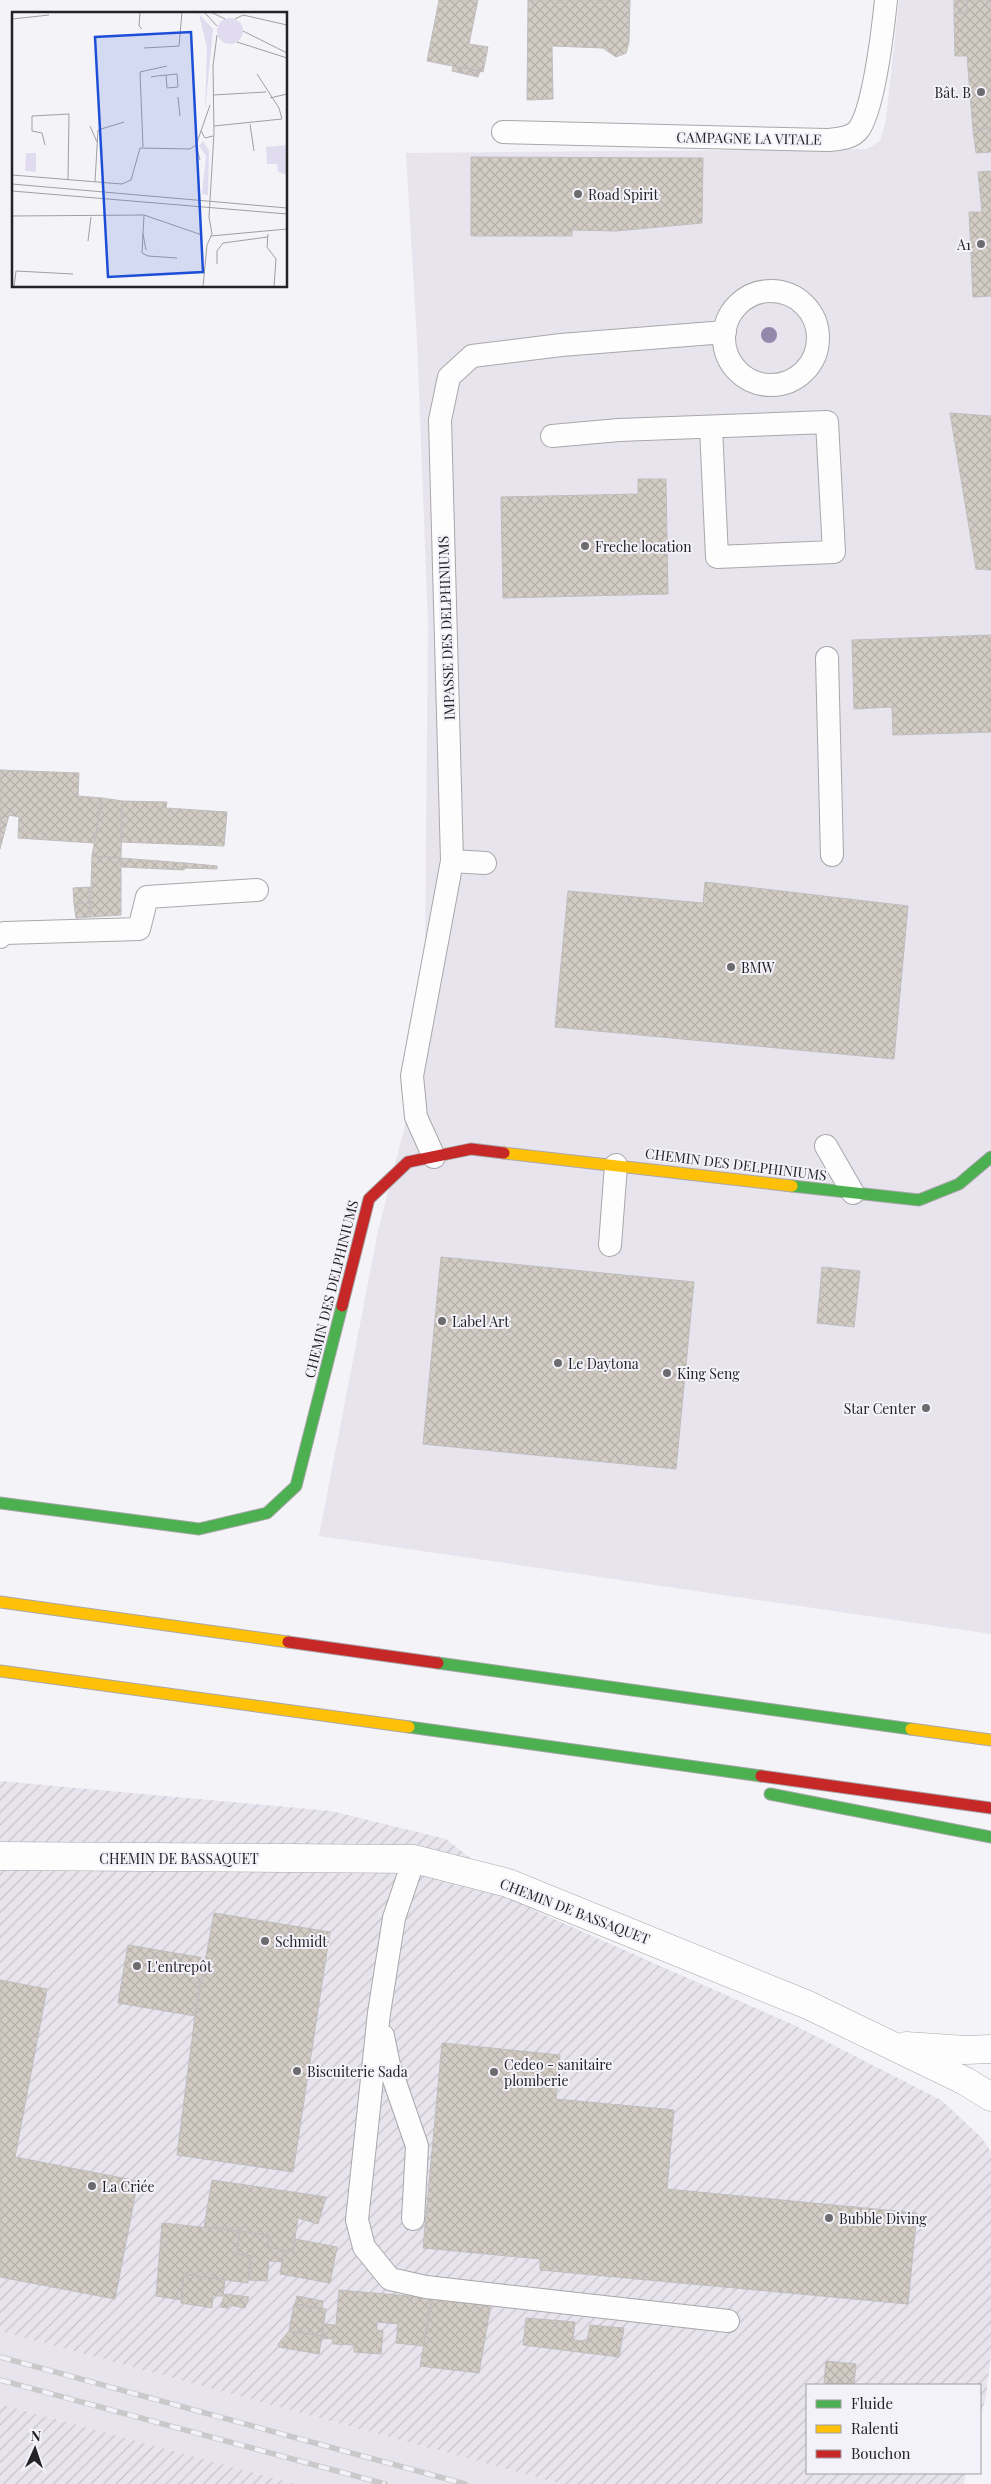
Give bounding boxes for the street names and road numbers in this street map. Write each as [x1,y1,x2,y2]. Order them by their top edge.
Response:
street label: CAMPAGNE LA VITALE [676,127,822,149]
street label: IMPASSE DES DELPHINIUMS [433,536,459,720]
street label: CHEMIN DES DELPHINIUMS [644,1143,828,1185]
street label: CHEMIN DES DELPHINIUMS [300,1198,362,1380]
street label: CHEMIN DE BASSAQUET [99,1849,259,1868]
street label: CHEMIN DE BASSAQUET [497,1874,653,1949]

